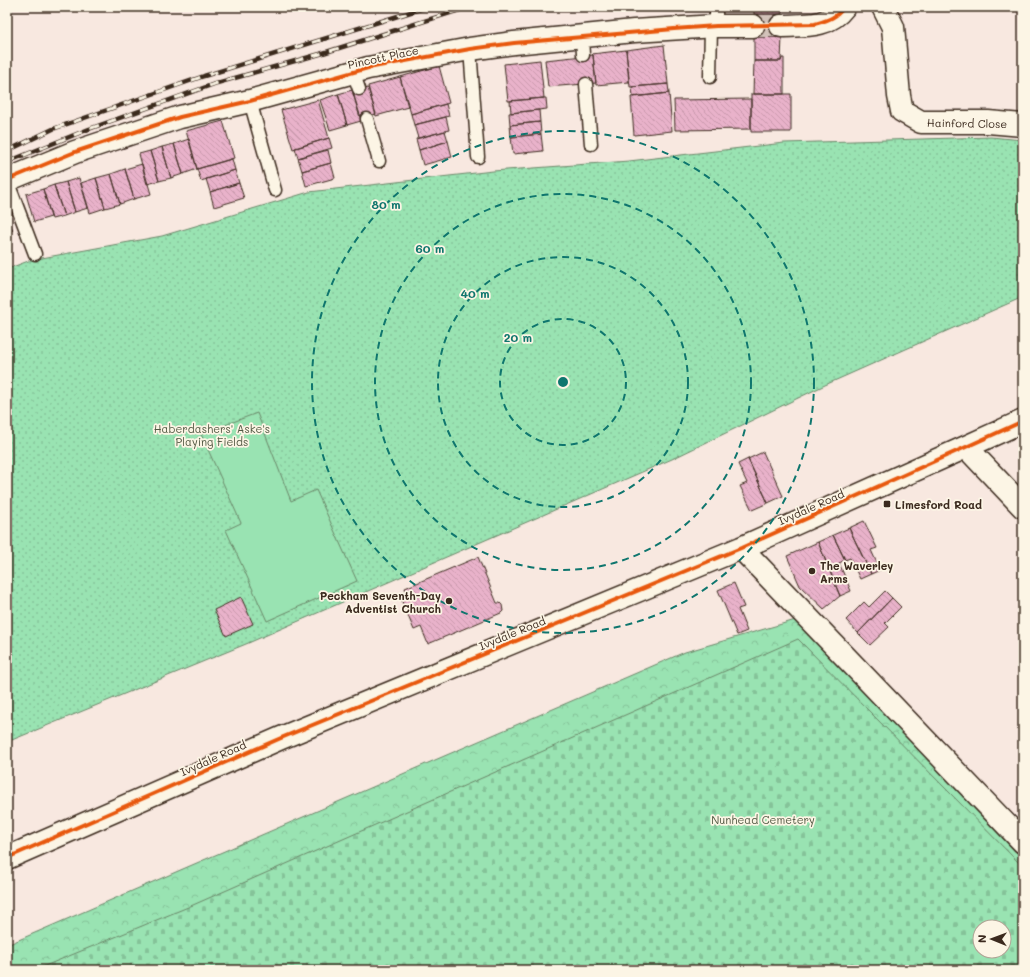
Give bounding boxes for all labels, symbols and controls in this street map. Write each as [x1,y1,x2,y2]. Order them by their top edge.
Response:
street label: Pincott Place [346,42,420,72]
street label: Hainford Close [927,115,1007,131]
text: 80 m [371,196,401,212]
text: 60 m [416,240,444,256]
text: 40 m [460,285,490,301]
text: 20 m [504,329,532,345]
centre of rings [556,375,570,389]
park label: Haberdashers' Aske's Playing Fields [154,421,270,449]
street label: Ivydale Road [776,486,846,528]
place label: Limesford Road [895,497,982,512]
marker: Limesford Road [882,499,892,509]
place label: The Waverley Arms [820,558,893,586]
marker: The Waverley Arms [807,566,817,576]
place label: Peckham Seventh-Day Adventist Church [320,588,441,616]
marker: Peckham Seventh-Day Adventist Church [444,596,454,606]
street label: Ivydale Road [476,613,548,653]
street label: Ivydale Road [178,737,248,779]
park label: Nunhead Cemetery [711,812,815,827]
north arrow [972,919,1012,959]
text: N [974,935,989,943]

